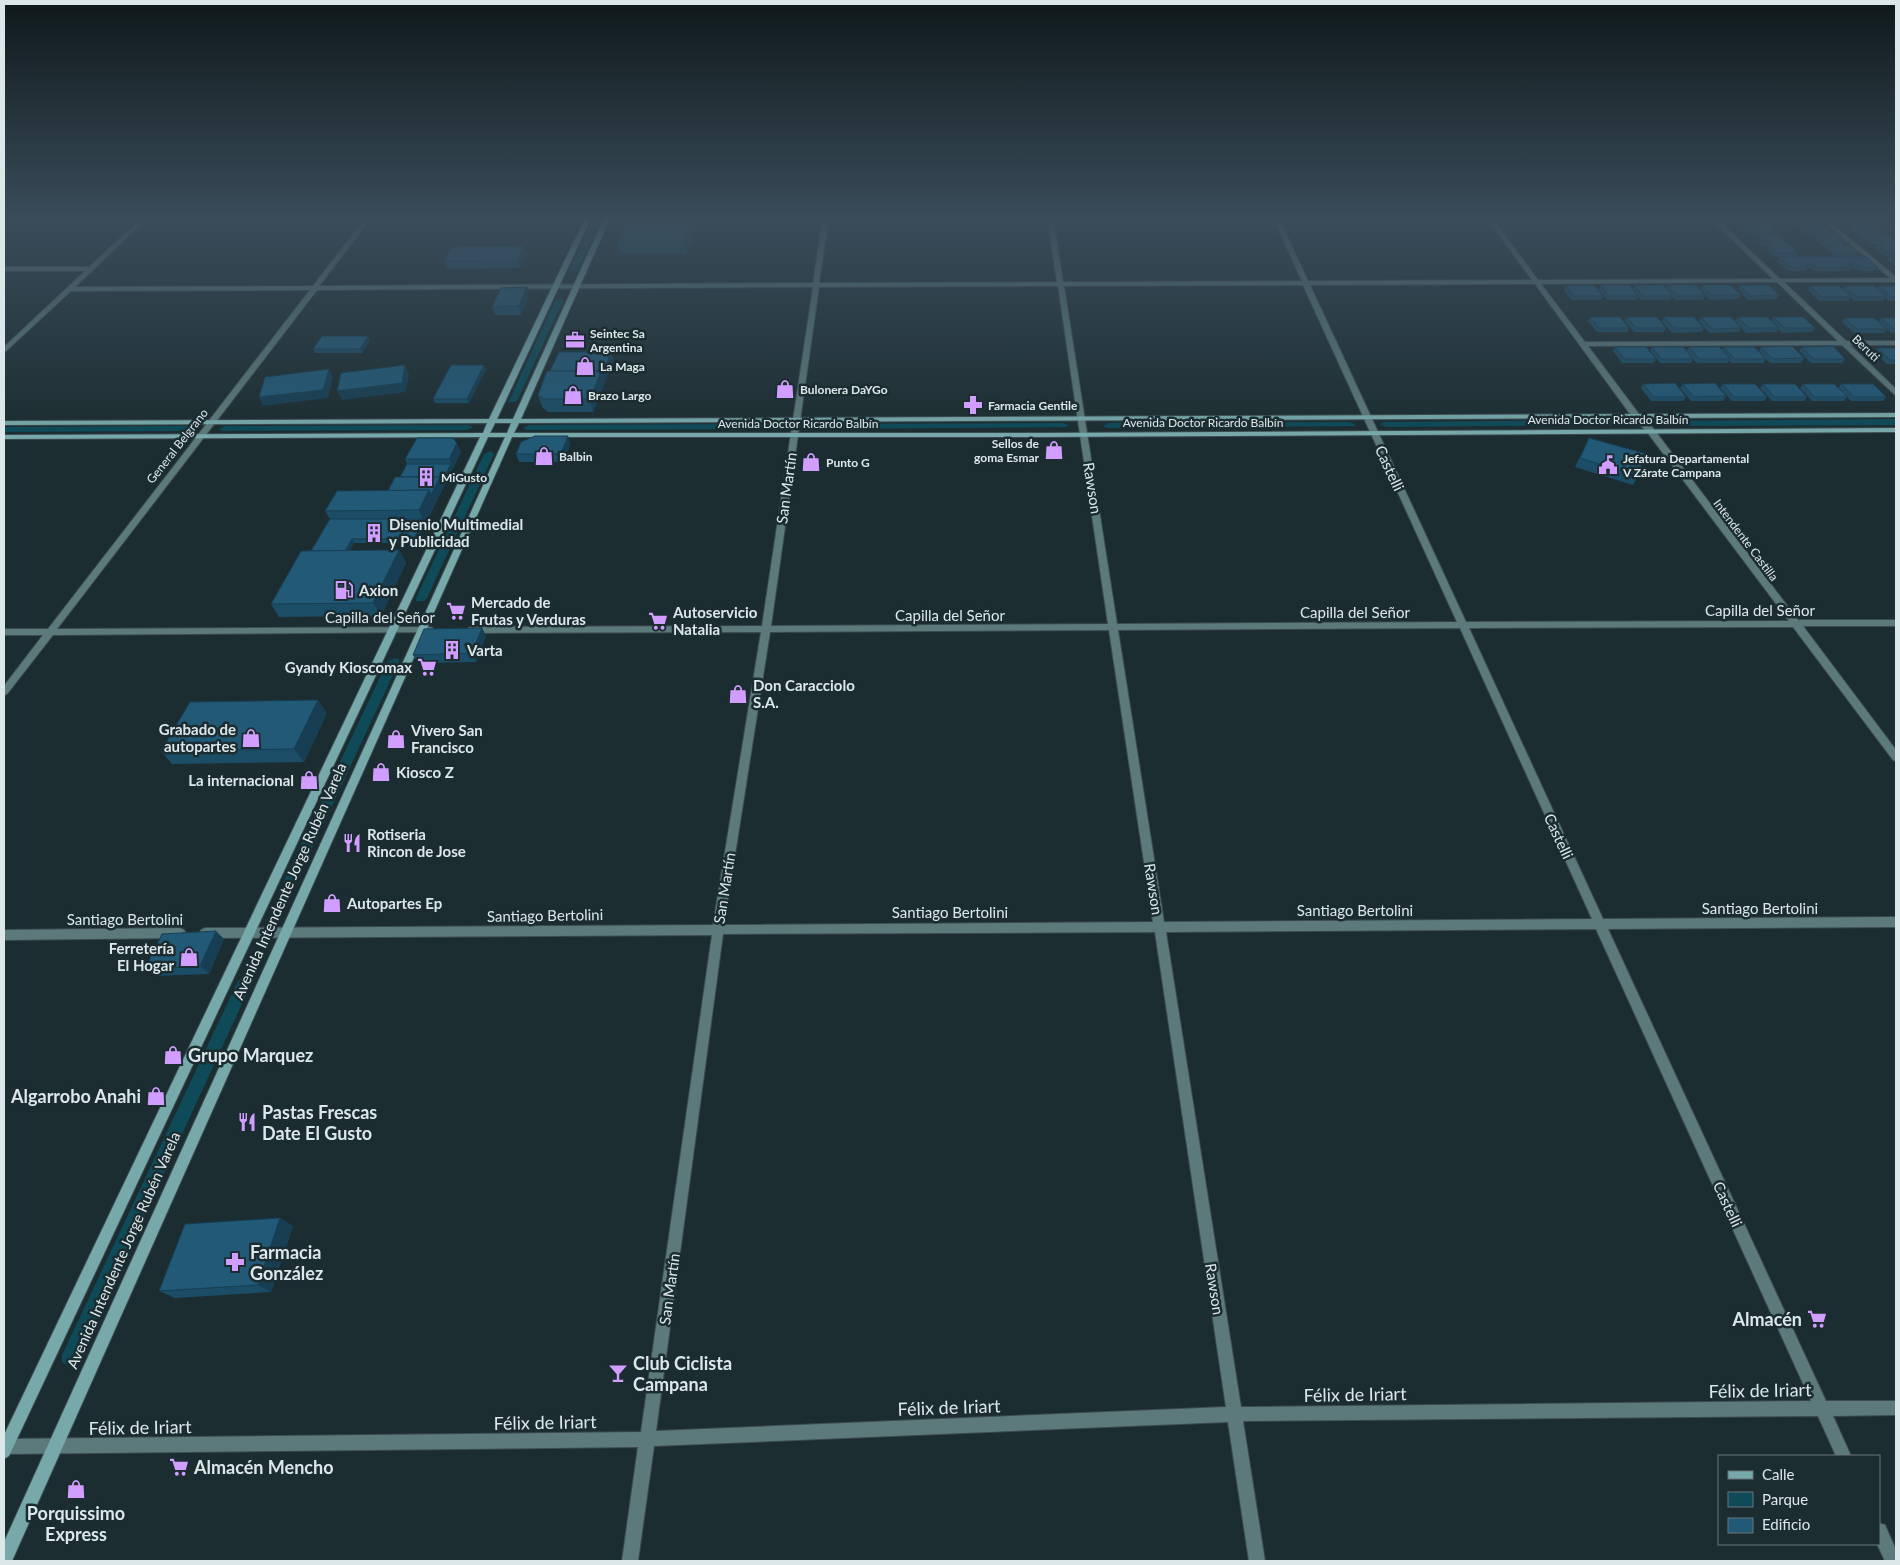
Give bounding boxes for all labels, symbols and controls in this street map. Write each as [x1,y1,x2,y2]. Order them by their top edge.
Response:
place label: Seintec Sa Argentina [589,326,645,355]
office icon: Seintec Sa Argentina [564,329,586,351]
street label: Beruti [1849,331,1883,365]
shop icon: La Maga [574,355,596,377]
place label: La Maga [600,359,645,374]
shop icon: Bulonera DaYGo [774,378,796,400]
place label: Bulonera DaYGo [800,382,888,397]
shop icon: Brazo Largo [562,384,584,406]
place label: Brazo Largo [588,388,651,403]
pharmacy icon: Farmacia Gentile [962,394,984,416]
place label: Farmacia Gentile [988,398,1078,413]
street label: General Belgrano [143,405,211,486]
street label: Avenida Doctor Ricardo Balbín [1528,412,1688,427]
street label: Avenida Doctor Ricardo Balbín [1123,415,1283,430]
street label: Avenida Doctor Ricardo Balbín [718,416,878,431]
place label: Sellos de goma Esmar [974,436,1040,465]
shop icon: Sellos de goma Esmar [1043,439,1065,461]
street label: Castelli [1372,442,1408,494]
shop icon: Balbin [533,445,555,467]
place label: Balbin [559,449,593,464]
street label: San Martín [772,451,800,525]
shop icon: Punto G [800,451,822,473]
place label: Jefatura Departamental V Zárate Campana [1622,451,1749,480]
public building icon: Jefatura Departamental V Zárate Campana [1597,454,1619,476]
place label: Punto G [826,455,870,470]
street label: Rawson [1080,461,1106,515]
building icon: MiGusto [415,466,437,488]
place label: MiGusto [441,470,487,485]
street label: Intendente Castilla [1710,496,1782,584]
place label: Disenio Multimedial y Publicidad [389,515,523,550]
building icon: Disenio Multimedial y Publicidad [363,522,385,544]
fuel station icon: Axion [333,579,355,601]
place label: Axion [358,581,398,599]
place label: Mercado de Frutas y Verduras [471,593,586,628]
supermarket icon: Mercado de Frutas y Verduras [445,600,467,622]
street label: Capilla del Señor [1705,601,1815,619]
place label: Autoservicio Natalia [672,603,758,638]
street label: Capilla del Señor [1300,603,1410,621]
street label: Capilla del Señor [895,606,1005,624]
street label: Capilla del Señor [325,608,435,626]
supermarket icon: Autoservicio Natalia [647,610,669,632]
building icon: Varta [441,639,463,661]
place label: Varta [466,641,503,659]
supermarket icon: Gyandy Kioscomax [416,656,438,678]
place label: Gyandy Kioscomax [285,658,412,676]
place label: Don Caracciolo S.A. [753,676,855,711]
shop icon: Don Caracciolo S.A. [727,683,749,705]
place label: Grabado de autopartes [159,720,236,755]
place label: Vivero San Francisco [410,721,483,756]
shop icon: Grabado de autopartes [240,727,262,749]
shop icon: Vivero San Francisco [385,728,407,750]
street label: Avenida Intendente Jorge Rubén Varela [228,760,350,1002]
shop icon: Kiosco Z [370,761,392,783]
place label: Kiosco Z [396,763,454,781]
shop icon: La internacional [298,769,320,791]
place label: La internacional [188,771,294,789]
street label: Castelli [1541,810,1577,862]
place label: Rotiseria Rincon de Jose [367,825,466,860]
restaurant icon: Rotiseria Rincon de Jose [341,832,363,854]
street label: San Martín [709,851,739,925]
street label: Rawson [1141,862,1167,916]
shop icon: Autopartes Ep [321,892,343,914]
place label: Autopartes Ep [346,894,442,912]
street label: Santiago Bertolini [1702,899,1818,917]
street label: Santiago Bertolini [1297,901,1413,919]
street label: Santiago Bertolini [892,903,1008,921]
street label: Santiago Bertolini [487,905,603,925]
street label: Santiago Bertolini [67,910,183,928]
place label: Ferretería El Hogar [109,939,174,974]
shop icon: Ferretería El Hogar [178,946,200,968]
shop icon: Grupo Marquez [162,1044,184,1066]
place label: Grupo Marquez [188,1044,313,1066]
place label: Algarrobo Anahi [10,1085,141,1107]
shop icon: Algarrobo Anahi [145,1085,167,1107]
place label: Pastas Frescas Date El Gusto [262,1101,377,1144]
restaurant icon: Pastas Frescas Date El Gusto [236,1111,258,1133]
street label: Avenida Intendente Jorge Rubén Varela [62,1129,184,1371]
street label: Castelli [1710,1178,1746,1230]
place label: Farmacia González [250,1241,323,1284]
pharmacy icon: Farmacia González [224,1251,246,1273]
street label: San Martín [655,1252,683,1326]
street label: Rawson [1202,1262,1228,1316]
place label: Almacén [1732,1308,1802,1330]
supermarket icon: Almacén [1806,1308,1828,1330]
place label: Club Ciclista Campana [633,1352,732,1395]
bar icon: Club Ciclista Campana [607,1362,629,1384]
street label: Félix de Iriart [1708,1378,1812,1402]
street label: Félix de Iriart [1303,1382,1407,1406]
street label: Félix de Iriart [897,1394,1001,1420]
street label: Félix de Iriart [493,1410,597,1434]
street label: Félix de Iriart [88,1415,192,1439]
legend [1718,1455,1880,1545]
supermarket icon: Almacén Mencho [168,1456,190,1478]
place label: Almacén Mencho [193,1456,333,1478]
text: Calle [1762,1465,1795,1483]
shop icon: Porquissimo Express [65,1478,87,1500]
text: Parque [1762,1490,1808,1508]
place label: Porquissimo Express [27,1502,125,1545]
text: Edificio [1762,1515,1810,1533]

